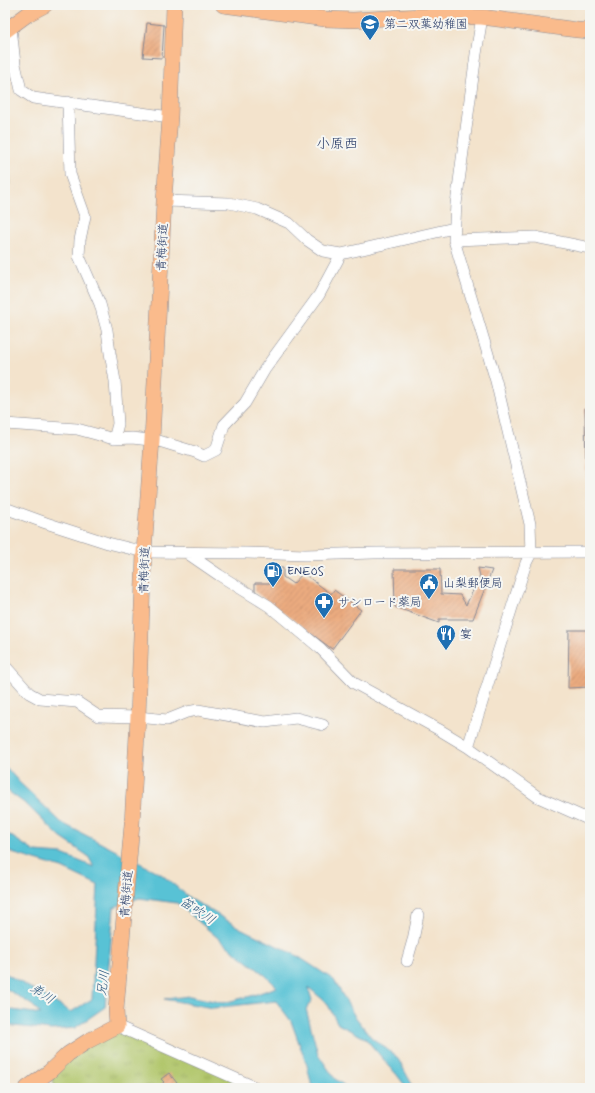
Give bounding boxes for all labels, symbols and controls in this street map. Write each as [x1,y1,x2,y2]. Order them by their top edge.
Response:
school or university icon: 第二双葉幼稚園 [359,13,381,41]
place label: 第二双葉幼稚園 [384,17,468,33]
district label: 小原西 [316,135,358,153]
street label: 青梅街道 [154,223,172,271]
street label: 青梅街道 [136,546,154,594]
fuel station icon: ENEOS [262,560,284,588]
place label: ENEOS [287,564,324,580]
public building icon: 山梨郵便局 [418,572,440,600]
place label: 山梨郵便局 [443,576,503,592]
pharmacy icon: サンロード薬局 [313,591,335,619]
place label: サンロード薬局 [338,595,422,611]
restaurant icon: 宴 [435,623,457,651]
place label: 宴 [460,627,472,643]
street label: 青梅街道 [117,869,137,919]
water label: 笛吹川 [176,894,218,929]
water label: 兄川 [93,969,114,997]
water label: 弟川 [27,980,58,1008]

